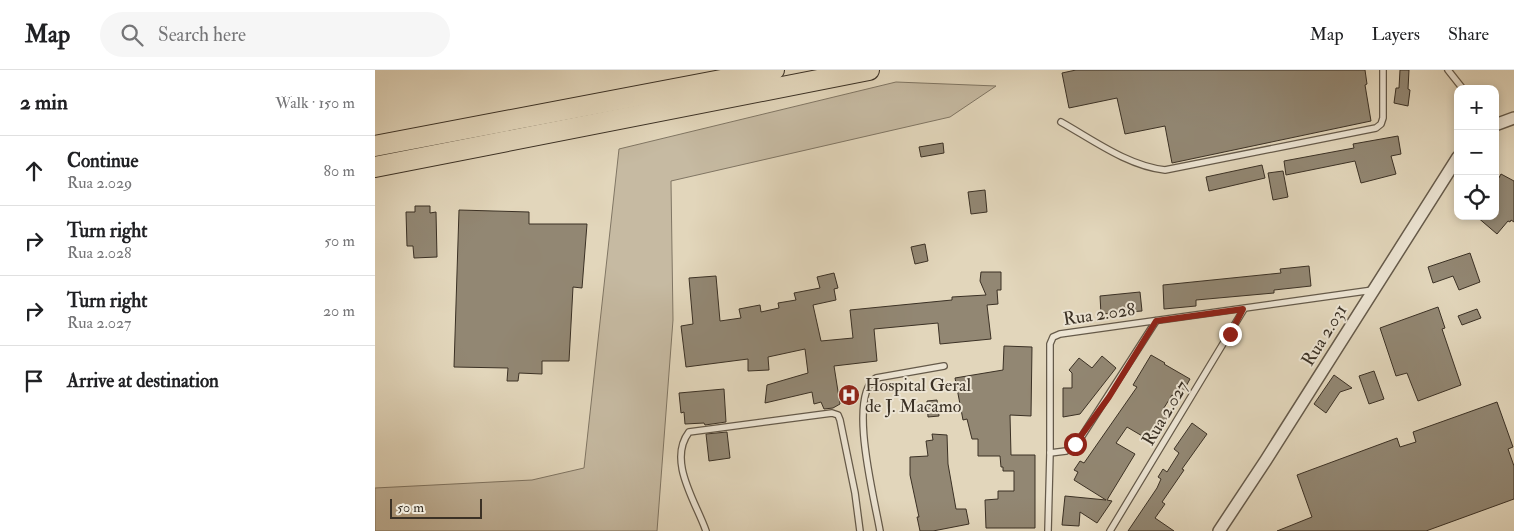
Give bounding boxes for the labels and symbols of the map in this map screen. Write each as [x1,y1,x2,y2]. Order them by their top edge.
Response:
street label: Rua 2.028 [1062,298,1137,331]
street label: Rua 2.031 [1297,300,1352,370]
route end [1219,323,1242,346]
place label: Hospital Geral de J. Macamo [865,374,971,418]
street label: Rua 2.027 [1137,376,1194,450]
hospital icon: Hospital Geral de J. Macamo [837,383,861,407]
route start [1064,433,1087,456]
scale bar [390,496,483,519]

